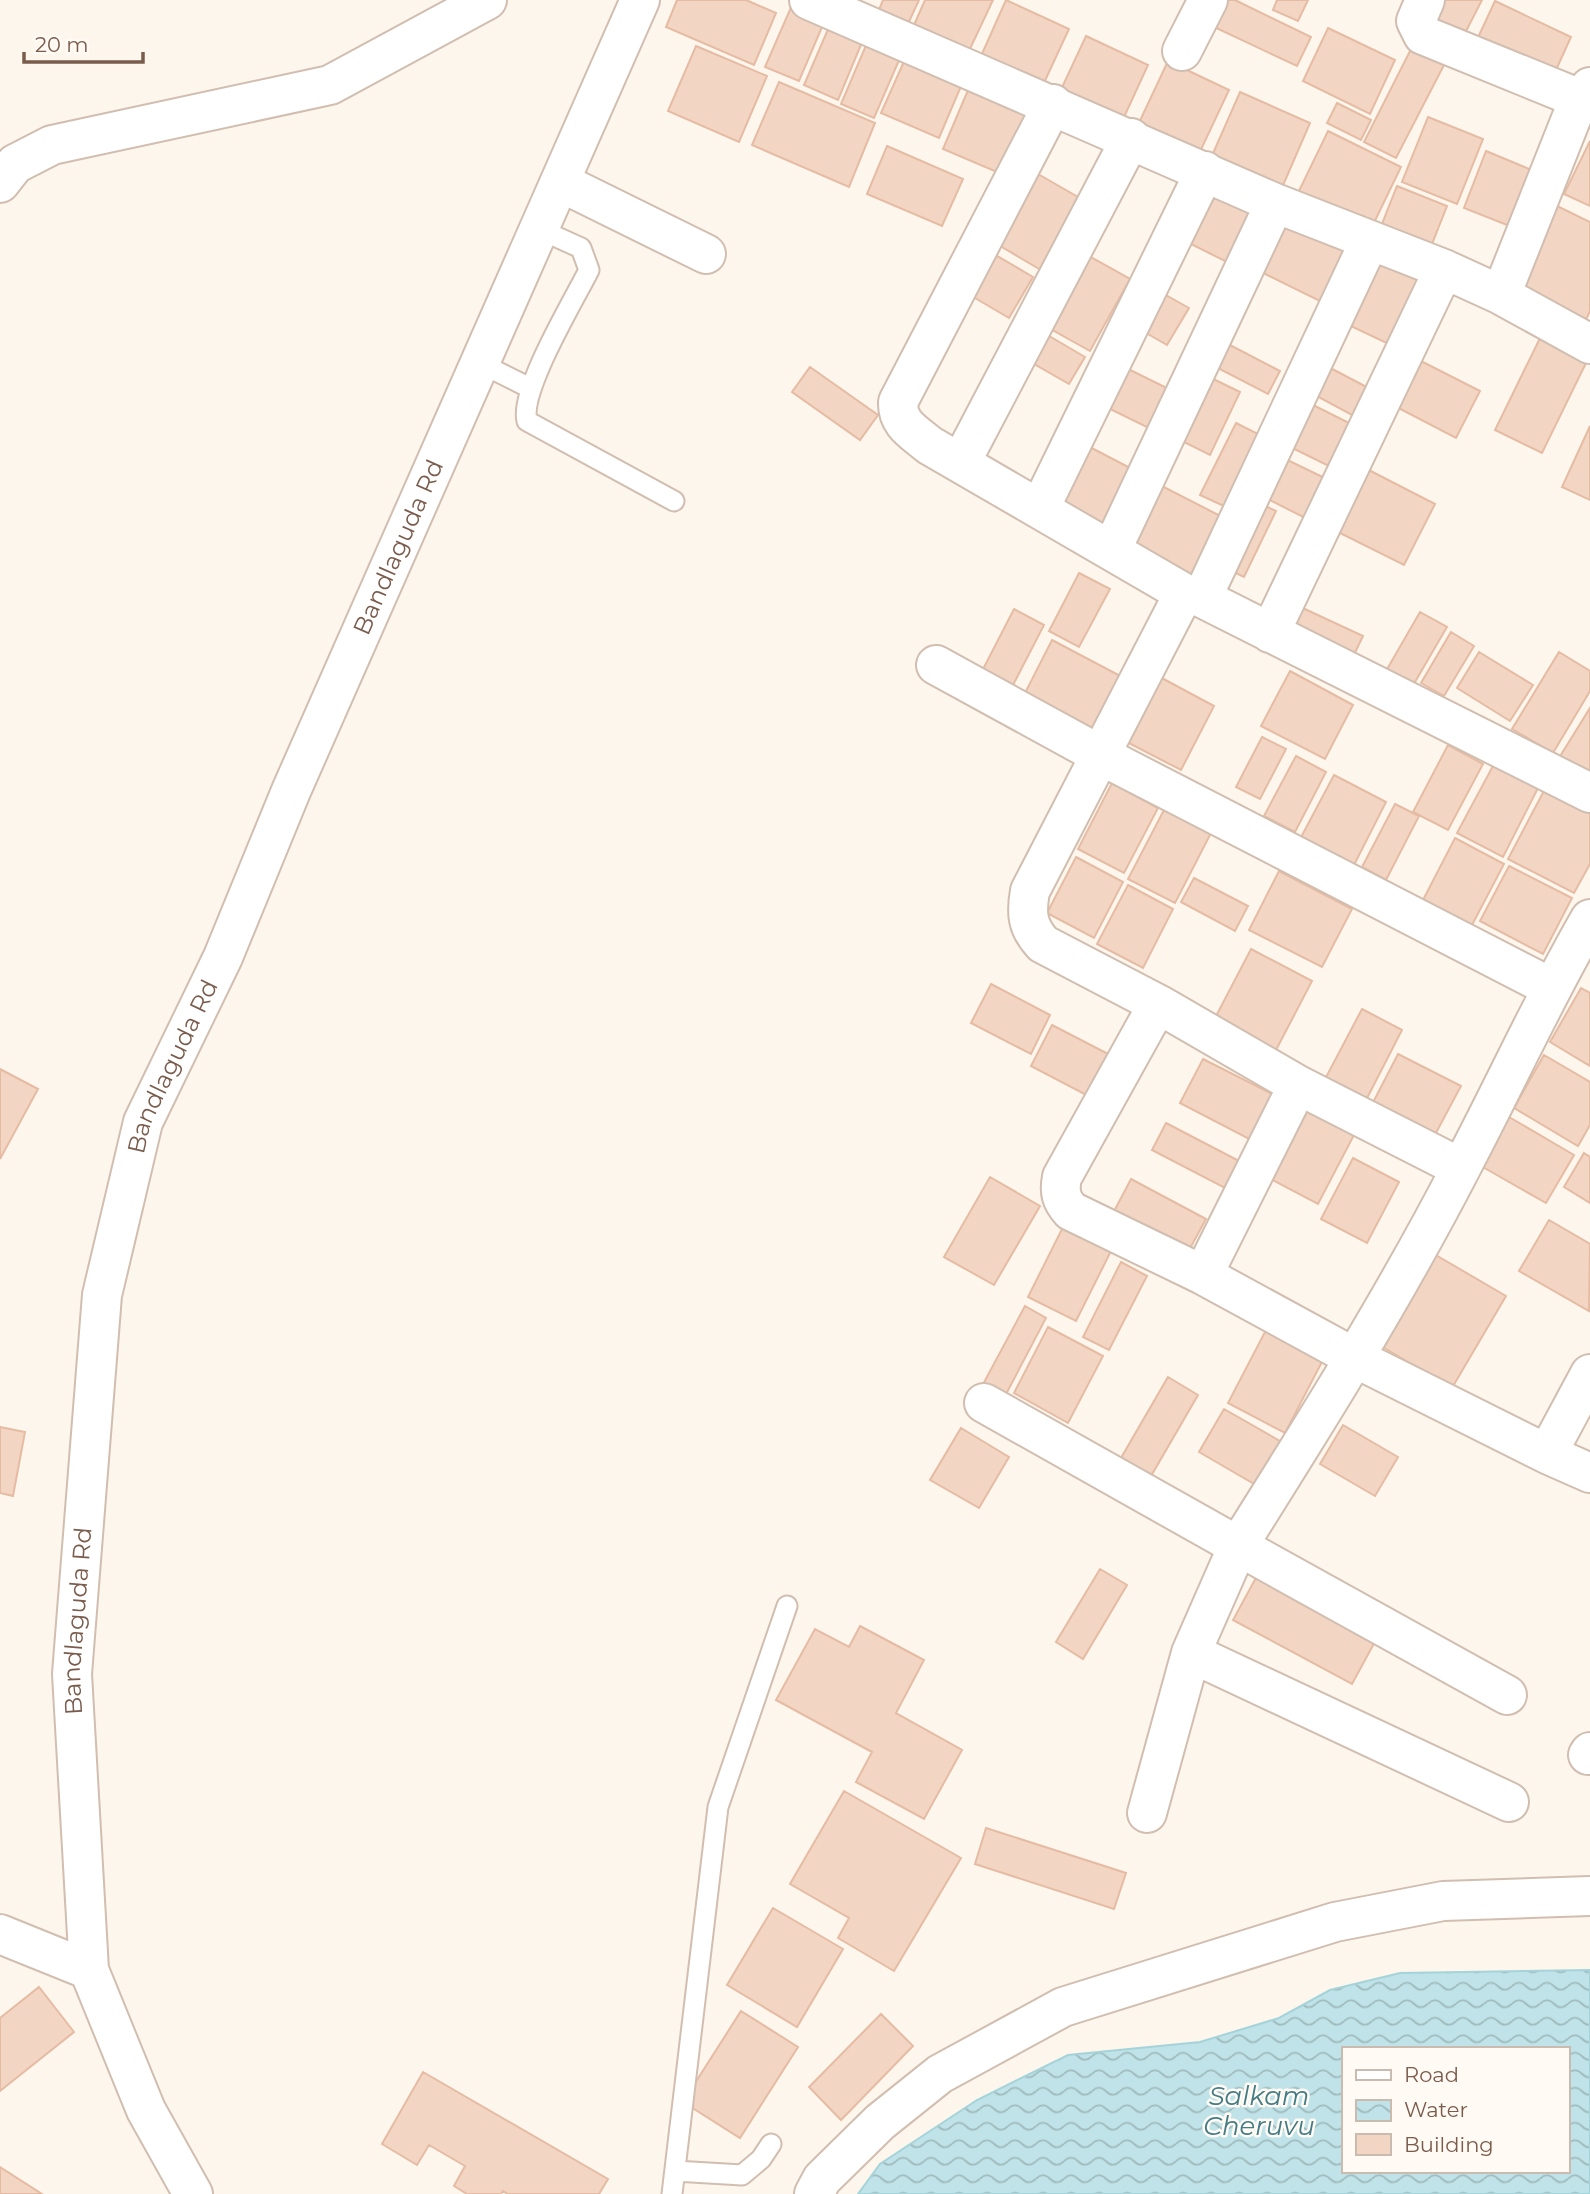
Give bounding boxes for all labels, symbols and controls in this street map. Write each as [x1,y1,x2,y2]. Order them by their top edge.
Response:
scale bar [24,21,144,65]
text: 20 m [35,32,89,57]
street label: Bandlaguda Rd [347,455,449,639]
street label: Bandlaguda Rd [121,975,224,1156]
street label: Bandlaguda Rd [57,1526,98,1716]
legend [1342,2047,1569,2173]
text: Road [1404,2062,1459,2087]
water label: Salkam Cheruvu [1203,2080,1315,2142]
text: Water [1404,2097,1468,2122]
text: Building [1404,2132,1494,2157]

